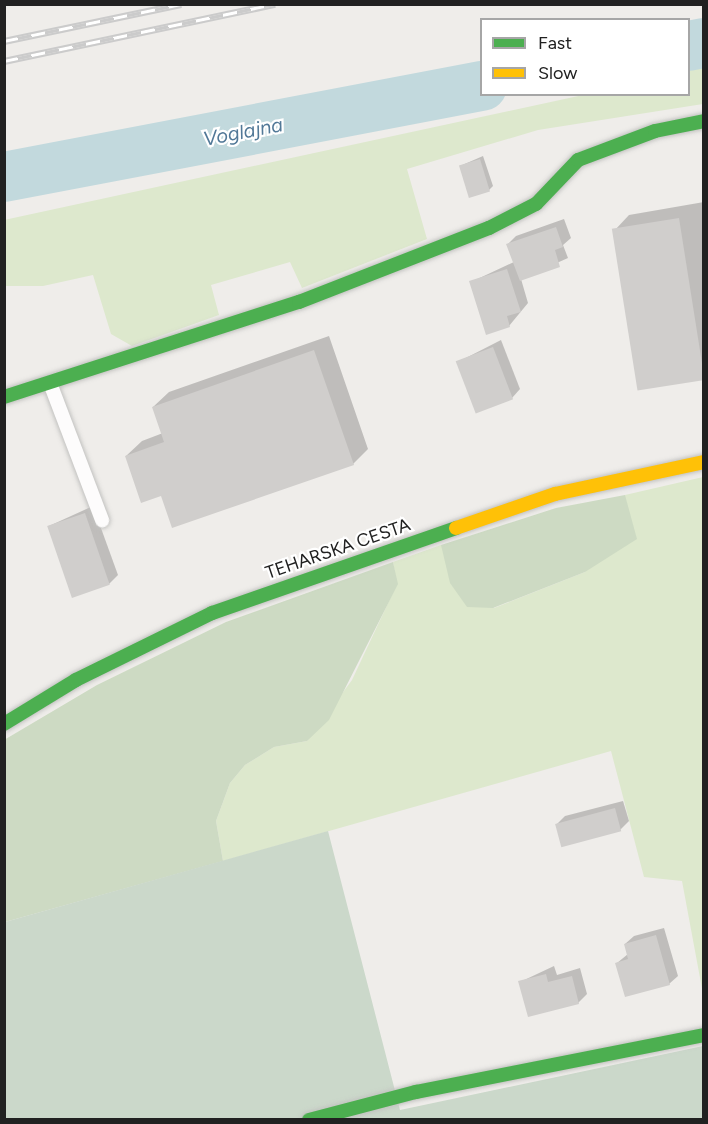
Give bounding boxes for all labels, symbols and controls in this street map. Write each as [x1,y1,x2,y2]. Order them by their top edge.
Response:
legend [480,18,690,96]
text: Fast [538,32,572,54]
text: Slow [538,62,577,84]
water label: Voglajna [201,113,285,151]
street label: TEHARSKA CESTA [263,514,413,584]

